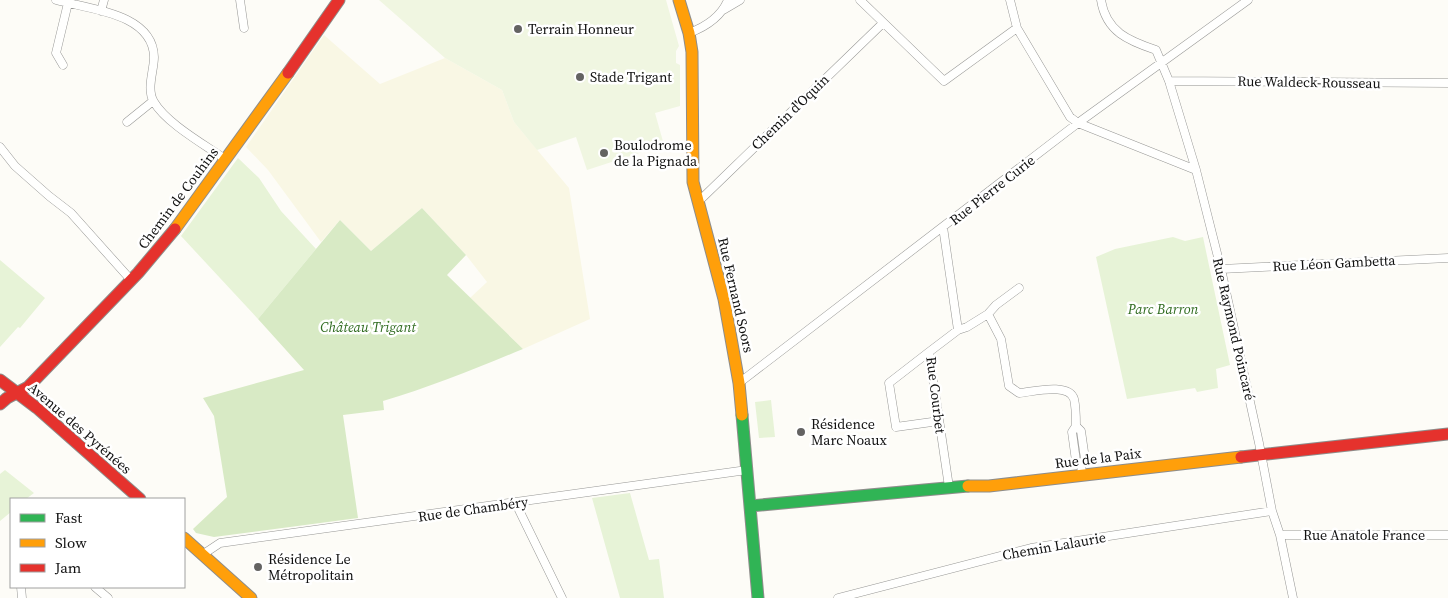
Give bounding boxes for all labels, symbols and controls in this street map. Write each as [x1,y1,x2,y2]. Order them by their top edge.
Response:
place label: Terrain Honneur [528,19,634,39]
marker: Terrain Honneur [512,23,524,35]
place label: Stade Trigant [590,67,672,87]
street label: Chemin d'Oquin [747,69,834,154]
marker: Stade Trigant [574,71,586,83]
street label: Rue Waldeck-Rousseau [1237,71,1381,93]
place label: Boulodrome de la Pignada [614,135,698,171]
street label: Chemin de Couhins [133,143,223,253]
marker: Boulodrome de la Pignada [598,147,610,159]
street label: Rue Pierre Curie [945,150,1039,230]
street label: Rue Fernand Soors [713,235,759,355]
street label: Rue Léon Gambetta [1272,250,1397,276]
street label: Rue Raymond Poincaré [1208,256,1260,402]
park label: Parc Barron [1127,299,1198,319]
park label: Château Trigant [320,317,417,337]
street label: Rue Courbet [921,355,951,435]
street label: Avenue des Pyrénées [24,377,136,479]
place label: Résidence Marc Noaux [811,414,887,450]
marker: Résidence Marc Noaux [795,426,807,438]
street label: Rue de la Paix [1054,443,1143,473]
street label: Rue de Chambéry [417,491,530,527]
legend [10,498,185,588]
text: Fast [55,507,82,528]
street label: Rue Anatole France [1303,525,1425,545]
street label: Chemin Lalaurie [1001,527,1107,565]
text: Slow [55,532,87,553]
place label: Résidence Le Métropolitain [268,549,354,585]
text: Jam [54,557,82,578]
marker: Résidence Le Métropolitain [252,561,264,573]

